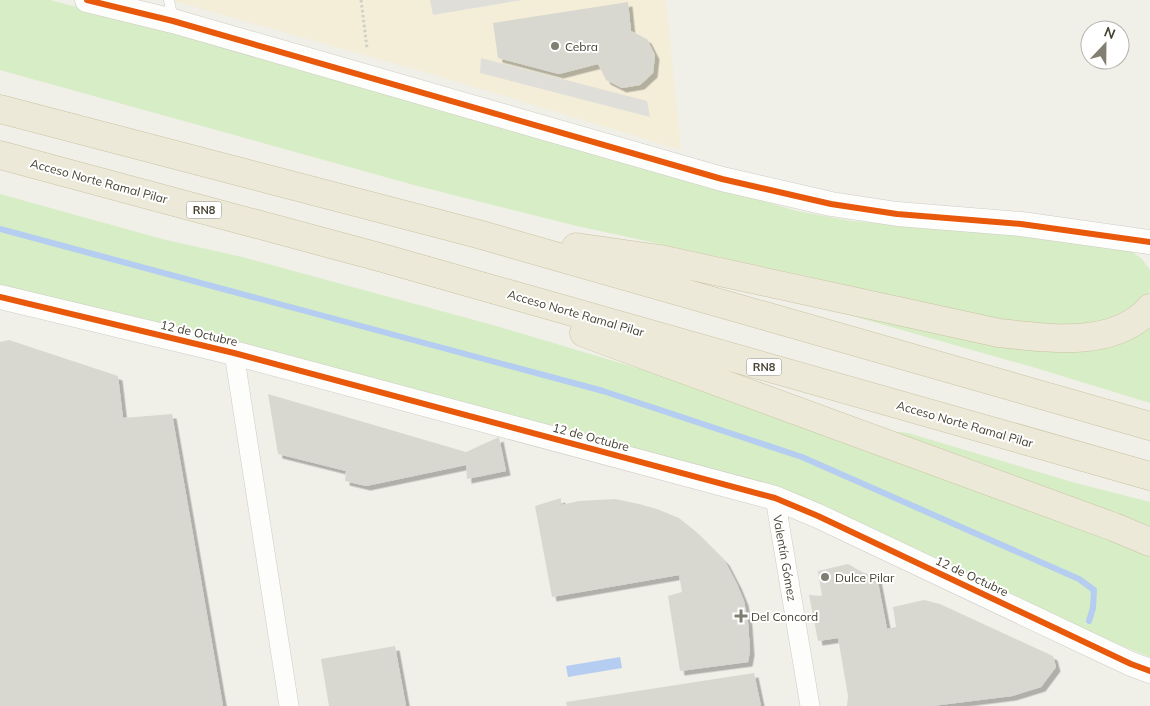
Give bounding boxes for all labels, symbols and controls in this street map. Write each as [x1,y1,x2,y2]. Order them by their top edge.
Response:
north arrow [1080,20,1130,70]
text: N [1102,23,1118,43]
place label: Cebra [565,39,598,54]
marker: Cebra [549,40,561,52]
street label: Acceso Norte Ramal Pilar [29,155,170,207]
road number: RN8 [186,202,222,218]
street label: Acceso Norte Ramal Pilar [506,286,647,340]
street label: 12 de Octubre [159,317,239,349]
road number: RN8 [746,358,782,376]
street label: Acceso Norte Ramal Pilar [895,397,1036,451]
street label: 12 de Octubre [551,420,631,454]
street label: Valentín Gómez [770,514,800,602]
street label: 12 de Octubre [933,553,1011,599]
place label: Dulce Pilar [835,570,895,585]
marker: Dulce Pilar [819,571,831,583]
place label: Del Concord [751,609,818,624]
marker: Del Concord [735,610,747,622]

